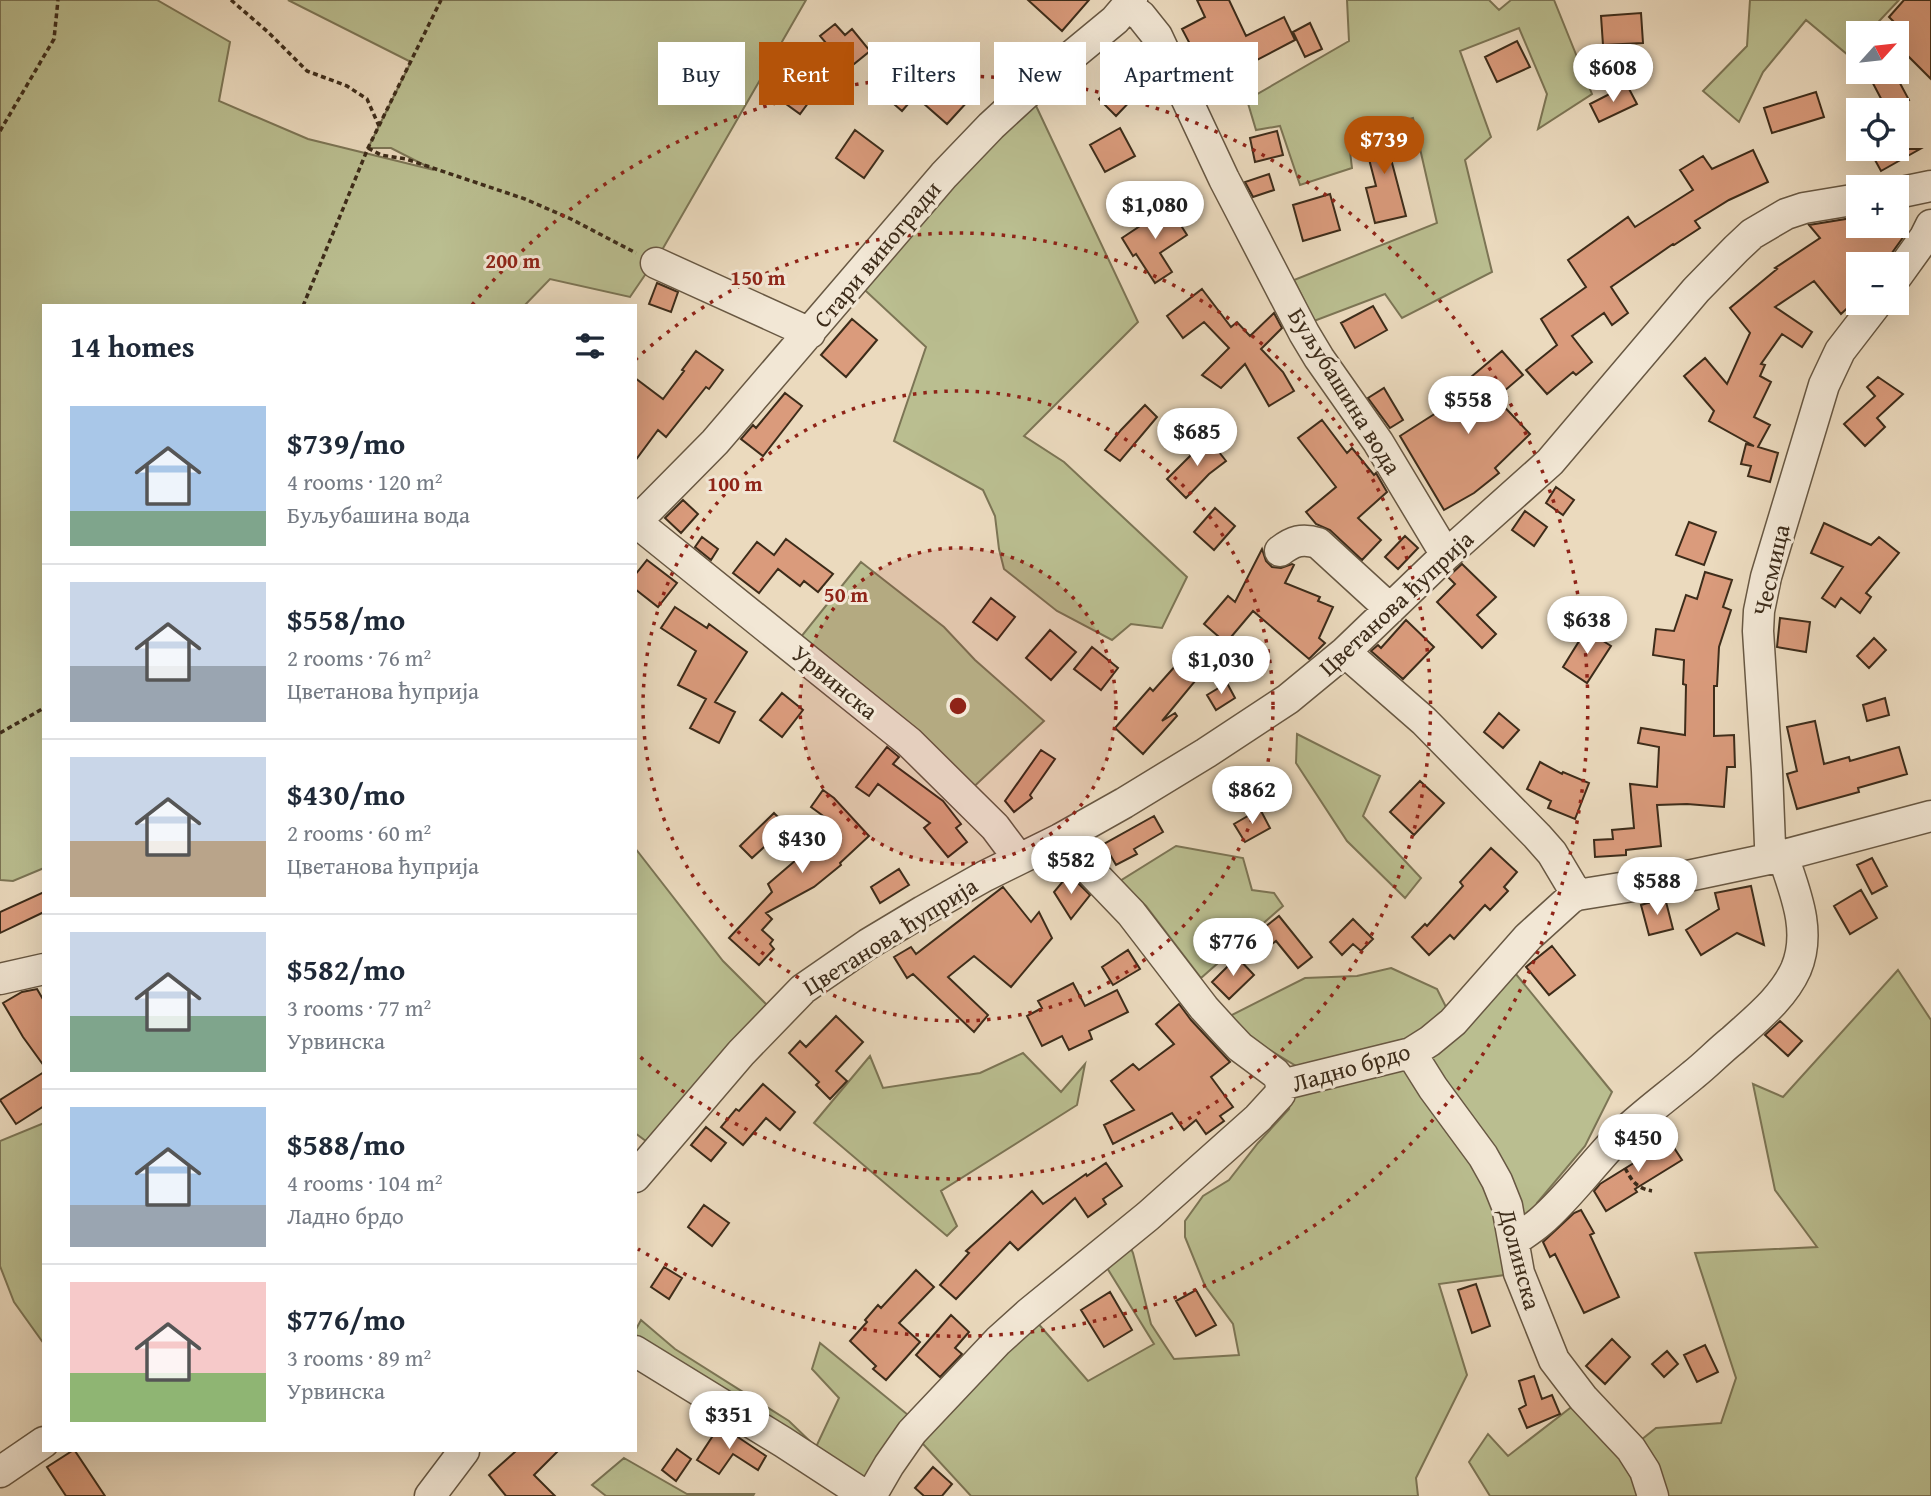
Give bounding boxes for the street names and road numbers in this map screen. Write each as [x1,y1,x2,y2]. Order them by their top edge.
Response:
street label: Стари виногради [805,173,949,335]
street label: Буљубашина вода [1280,301,1411,482]
street label: Чесмица [1743,520,1799,619]
street label: Цветанова ћуприја [1311,521,1482,684]
street label: Урвинска [784,636,886,728]
street label: Цветанова ћуприја [796,868,985,1004]
street label: Ладно брдо [1288,1033,1414,1101]
street label: Долинска [1489,1203,1550,1314]

